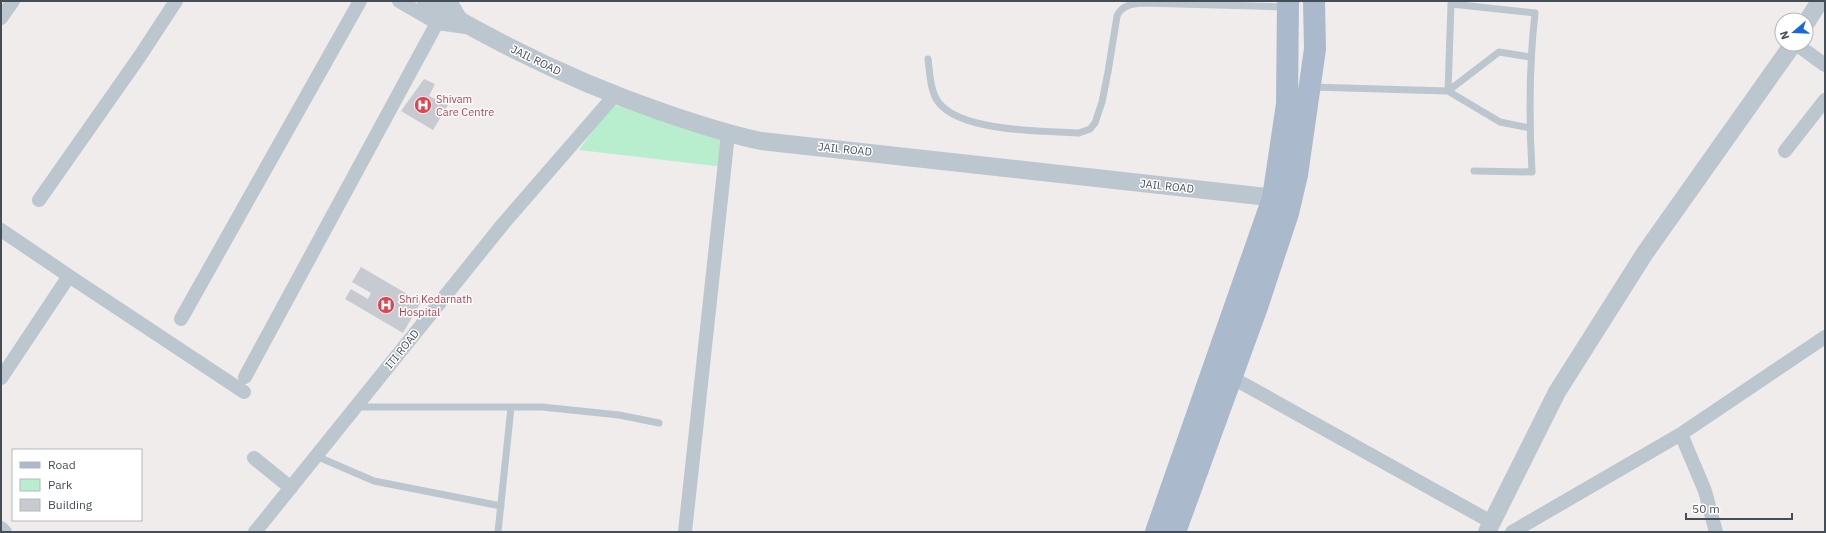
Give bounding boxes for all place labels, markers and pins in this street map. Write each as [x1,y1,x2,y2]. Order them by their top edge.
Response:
place label: Shivam Care Centre [436,92,494,119]
hospital icon: Shivam Care Centre [413,95,433,115]
place label: Shri Kedarnath Hospital [399,292,472,319]
hospital icon: Shri Kedarnath Hospital [376,295,396,315]

